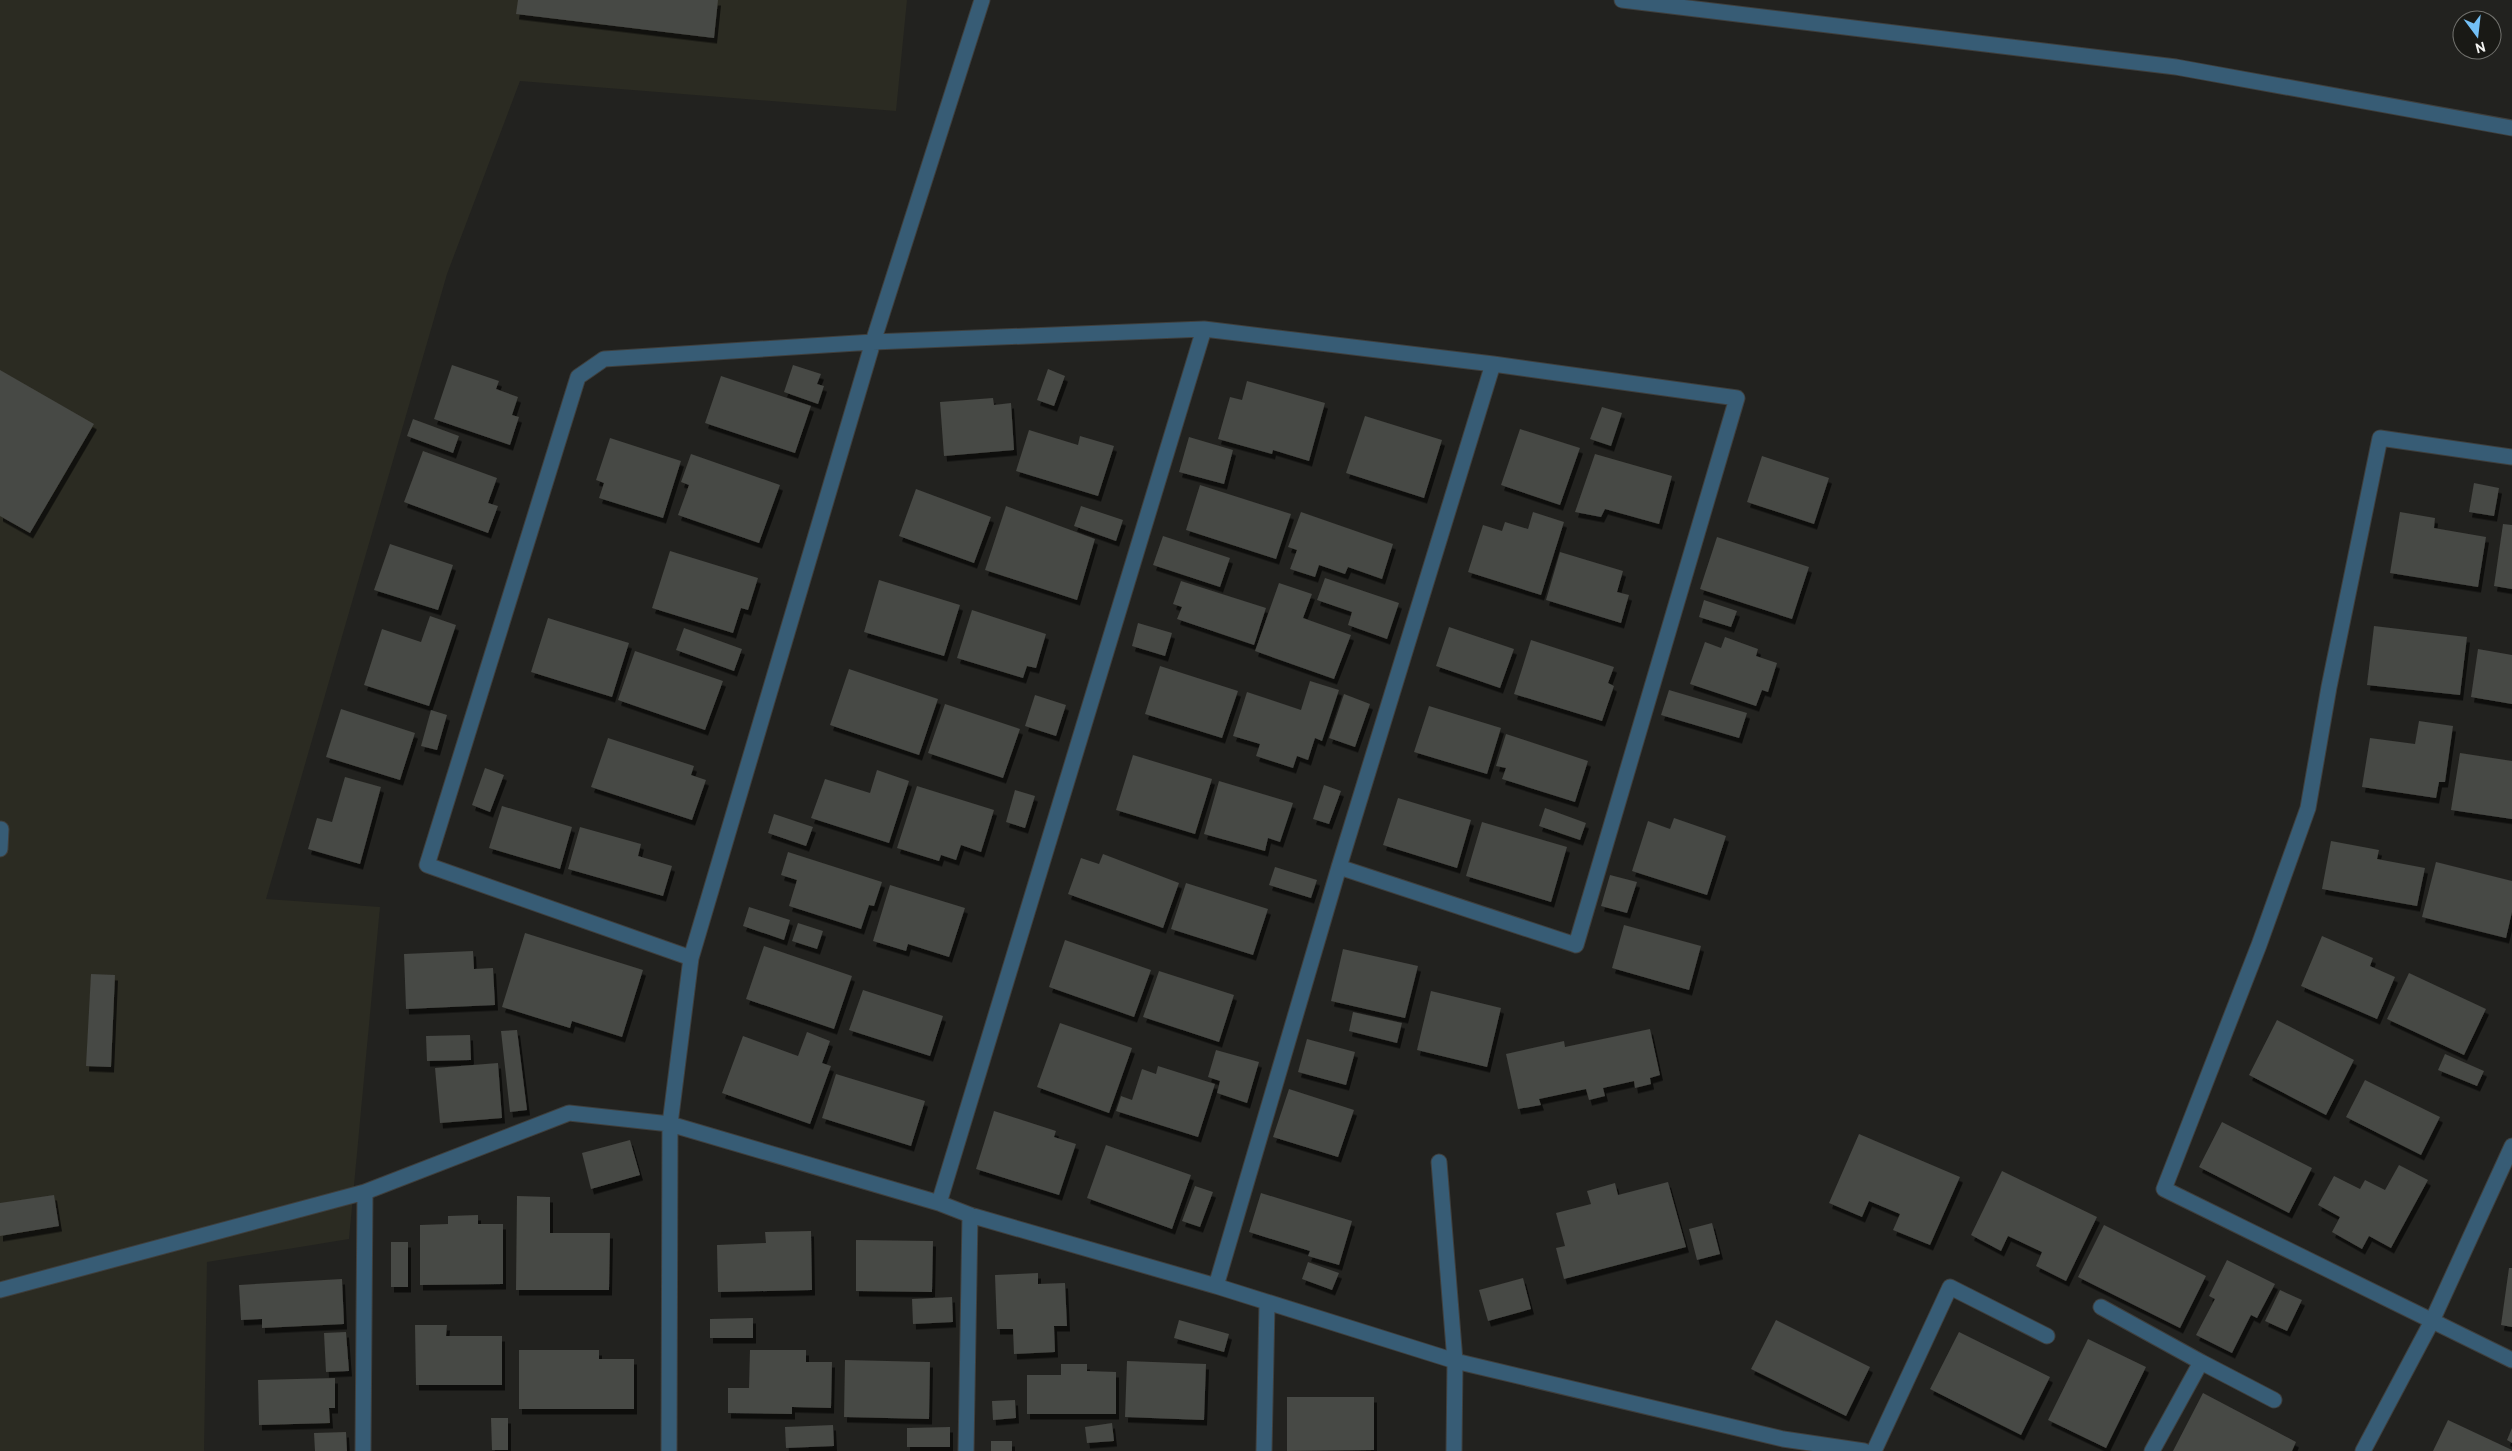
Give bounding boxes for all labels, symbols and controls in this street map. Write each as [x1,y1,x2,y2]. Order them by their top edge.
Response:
north arrow [2452,10,2502,60]
text: N [2473,37,2487,56]

